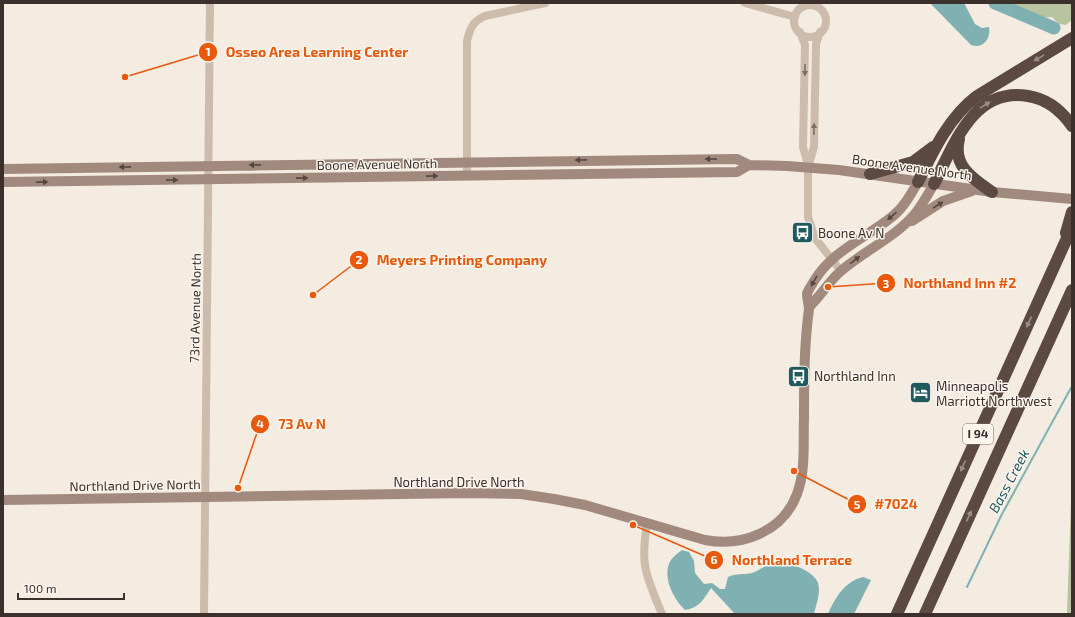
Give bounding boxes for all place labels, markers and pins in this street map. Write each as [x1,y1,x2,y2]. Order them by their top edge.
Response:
callout: Osseo Area Learning Center [198,39,417,65]
bus stop icon: Boone Av N [790,220,816,246]
place label: Boone Av N [818,225,884,241]
callout: Meyers Printing Company [349,247,555,273]
callout: Northland Inn #2 [876,270,1025,296]
bus stop icon: Northland Inn [785,363,811,389]
place label: Northland Inn [814,368,896,384]
place label: Minneapolis Marriott Northwest [936,378,1052,409]
hotel icon: Minneapolis Marriott Northwest [908,380,934,406]
callout: 73 Av N [250,411,335,437]
callout: #7024 [847,491,926,517]
callout: Northland Terrace [704,547,860,573]

